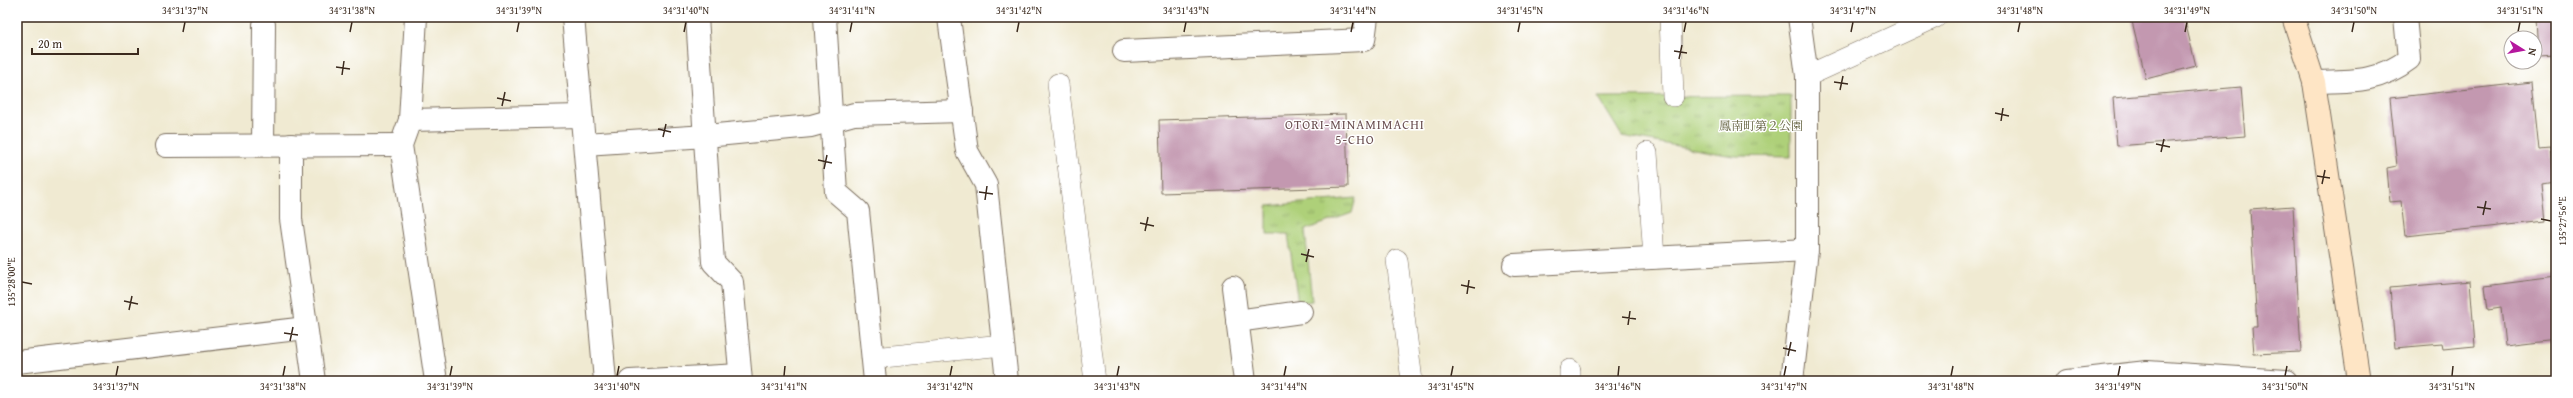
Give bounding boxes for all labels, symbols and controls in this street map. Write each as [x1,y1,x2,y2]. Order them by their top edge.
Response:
text: 34°31'37"N [162,3,208,18]
text: 34°31'38"N [329,3,375,18]
text: 34°31'39"N [496,3,542,18]
text: 34°31'40"N [663,3,709,18]
text: 34°31'41"N [829,3,875,18]
text: 34°31'42"N [996,3,1042,18]
text: 34°31'43"N [1163,3,1209,18]
text: 34°31'44"N [1330,3,1376,18]
text: 34°31'45"N [1497,3,1543,18]
text: 34°31'46"N [1663,3,1709,18]
text: 34°31'47"N [1830,3,1876,18]
text: 34°31'48"N [1997,3,2043,18]
text: 34°31'49"N [2164,3,2210,18]
text: 34°31'50"N [2331,3,2377,18]
text: 34°31'51"N [2497,3,2543,18]
scale bar [32,30,138,56]
north arrow [2503,30,2543,70]
text: 20 m [38,35,62,52]
text: N [2524,47,2541,58]
district label: OTORI-MINAMIMACHI 5-CHO [1285,115,1425,149]
park label: 鳳南町第２公園 [1719,117,1803,134]
text: 135°27'56"E [2555,196,2570,246]
text: 135°28'00"E [4,257,19,307]
text: 34°31'37"N [93,379,139,394]
text: 34°31'38"N [260,379,306,394]
text: 34°31'39"N [427,379,473,394]
text: 34°31'40"N [594,379,640,394]
text: 34°31'41"N [761,379,807,394]
text: 34°31'42"N [927,379,973,394]
text: 34°31'43"N [1094,379,1140,394]
text: 34°31'44"N [1261,379,1307,394]
text: 34°31'45"N [1428,379,1474,394]
text: 34°31'46"N [1595,379,1641,394]
text: 34°31'47"N [1761,379,1807,394]
text: 34°31'48"N [1928,379,1974,394]
text: 34°31'49"N [2095,379,2141,394]
text: 34°31'50"N [2262,379,2308,394]
text: 34°31'51"N [2429,379,2475,394]

